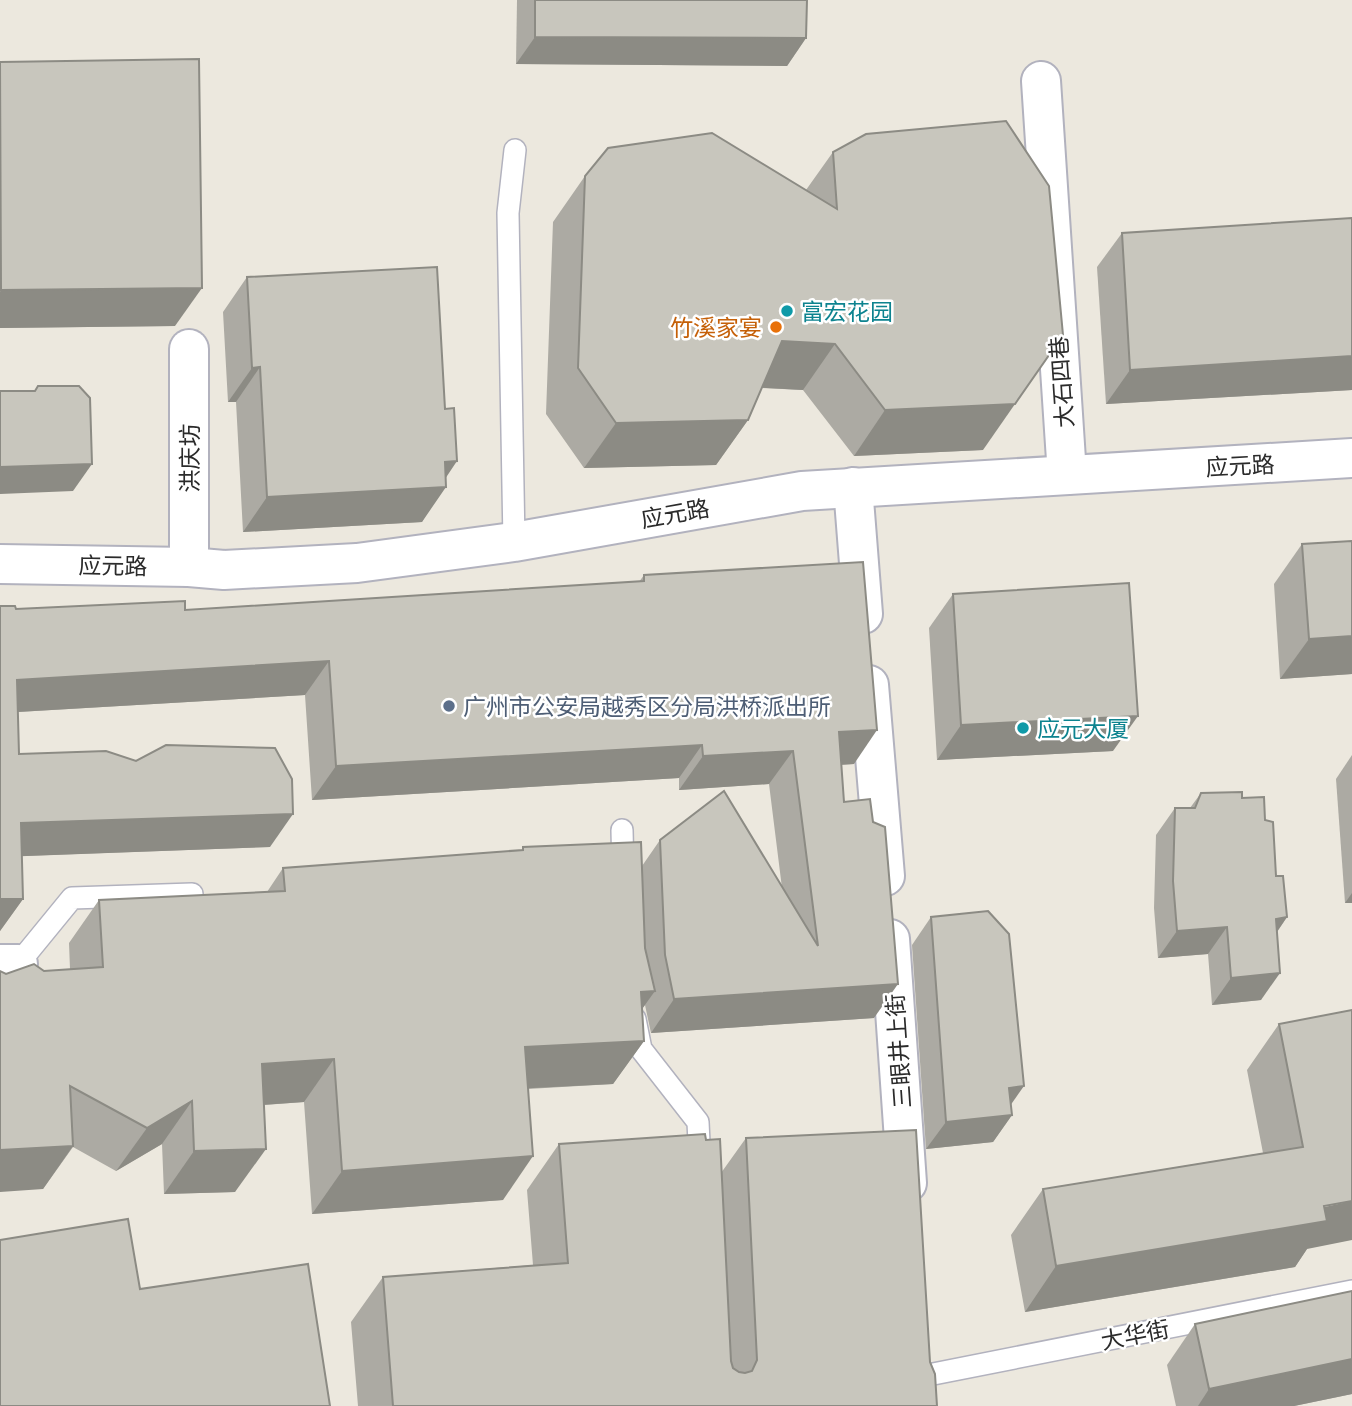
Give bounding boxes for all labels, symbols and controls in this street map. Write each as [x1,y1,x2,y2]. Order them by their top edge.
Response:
place label: 富宏花园 [801,296,893,326]
marker: 富宏花园 [779,303,795,319]
place label: 竹溪家宴 [670,312,762,342]
marker: 竹溪家宴 [768,319,784,335]
street label: 大石四巷 [1043,335,1079,429]
street label: 洪庆坊 [174,424,204,493]
street label: 应元路 [1205,448,1275,482]
street label: 应元路 [638,492,712,534]
street label: 应元路 [78,549,148,581]
place label: 广州市公安局越秀区分局洪桥派出所 [463,691,831,721]
marker: 广州市公安局越秀区分局洪桥派出所 [441,698,457,714]
place label: 应元大厦 [1037,713,1129,743]
marker: 应元大厦 [1015,720,1031,736]
street label: 三眼井上街 [879,993,917,1109]
street label: 大华街 [1098,1313,1172,1355]

